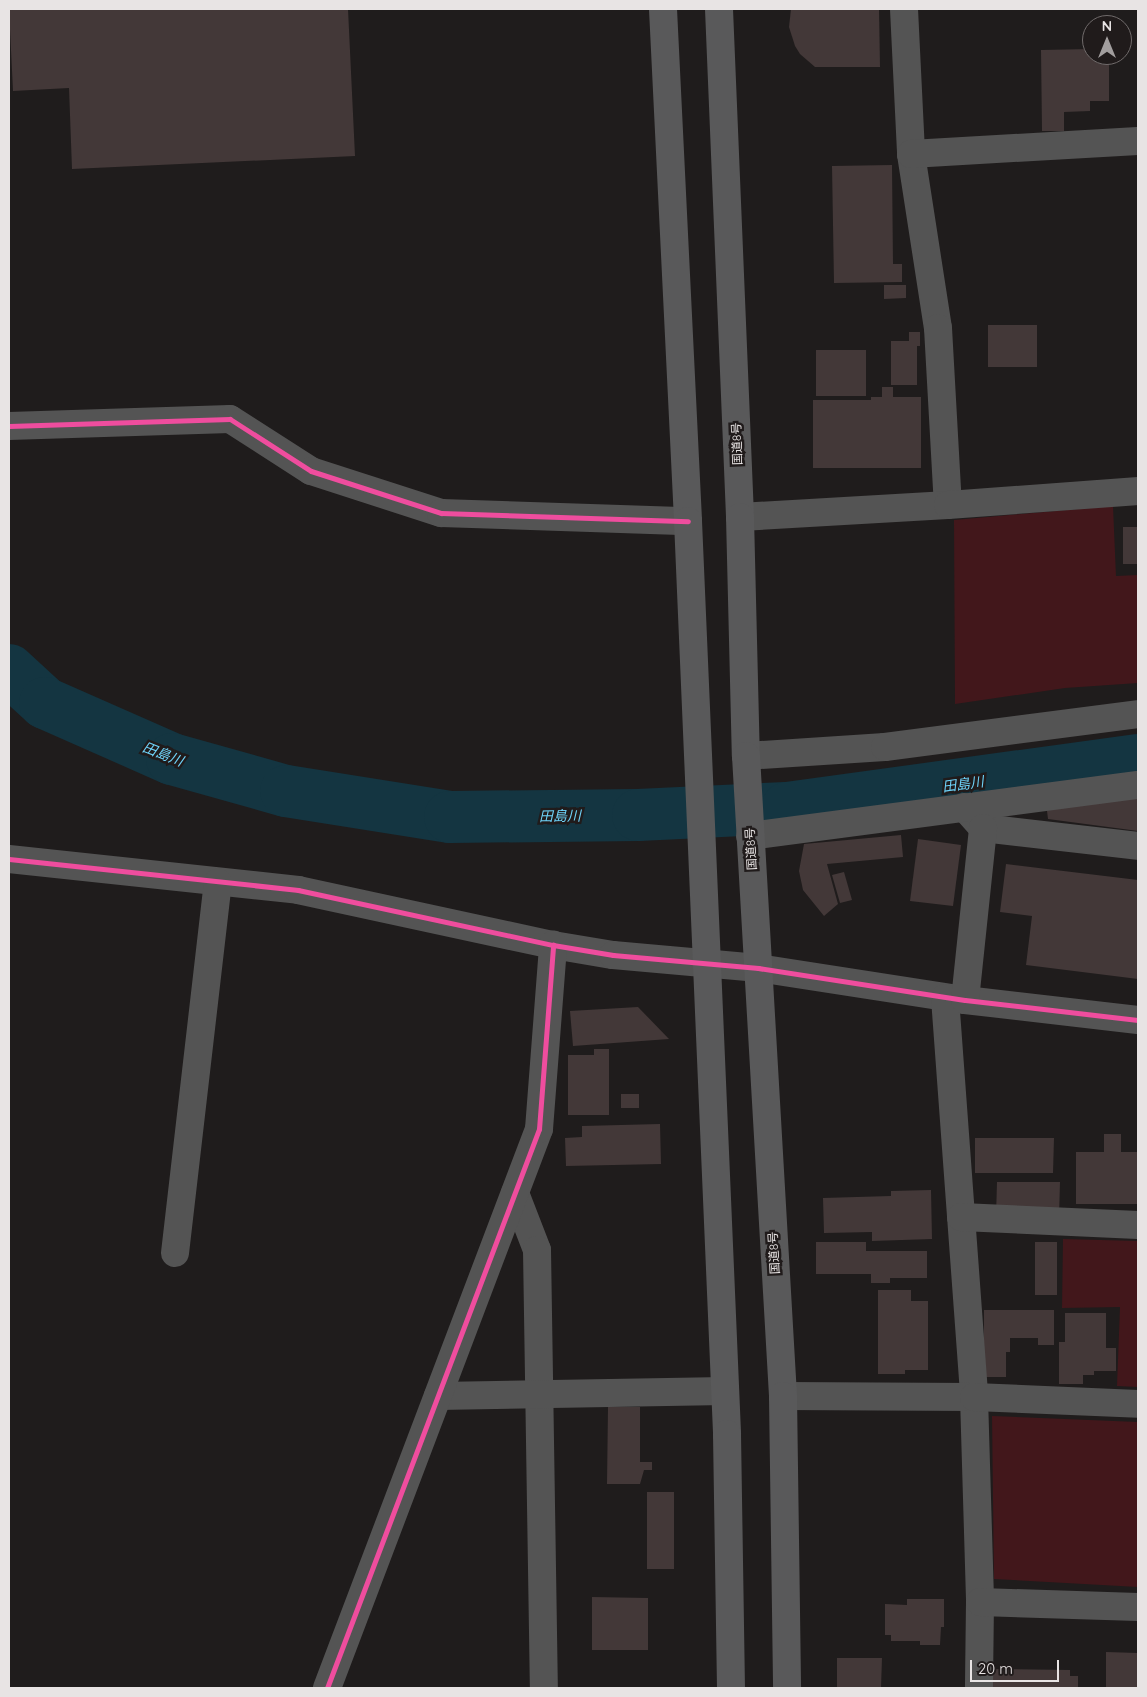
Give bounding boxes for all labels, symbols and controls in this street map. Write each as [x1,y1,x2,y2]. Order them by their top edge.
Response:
north arrow [1082,15,1132,65]
text: N [1102,17,1112,35]
street label: 国道8号 [729,423,745,465]
water label: 田島川 [140,739,186,769]
water label: 田島川 [941,773,985,795]
water label: 田島川 [539,807,581,825]
street label: 国道8号 [743,827,759,871]
street label: 国道8号 [766,1231,782,1275]
scale bar [972,1650,1061,1682]
text: 20 m [978,1659,1013,1678]

